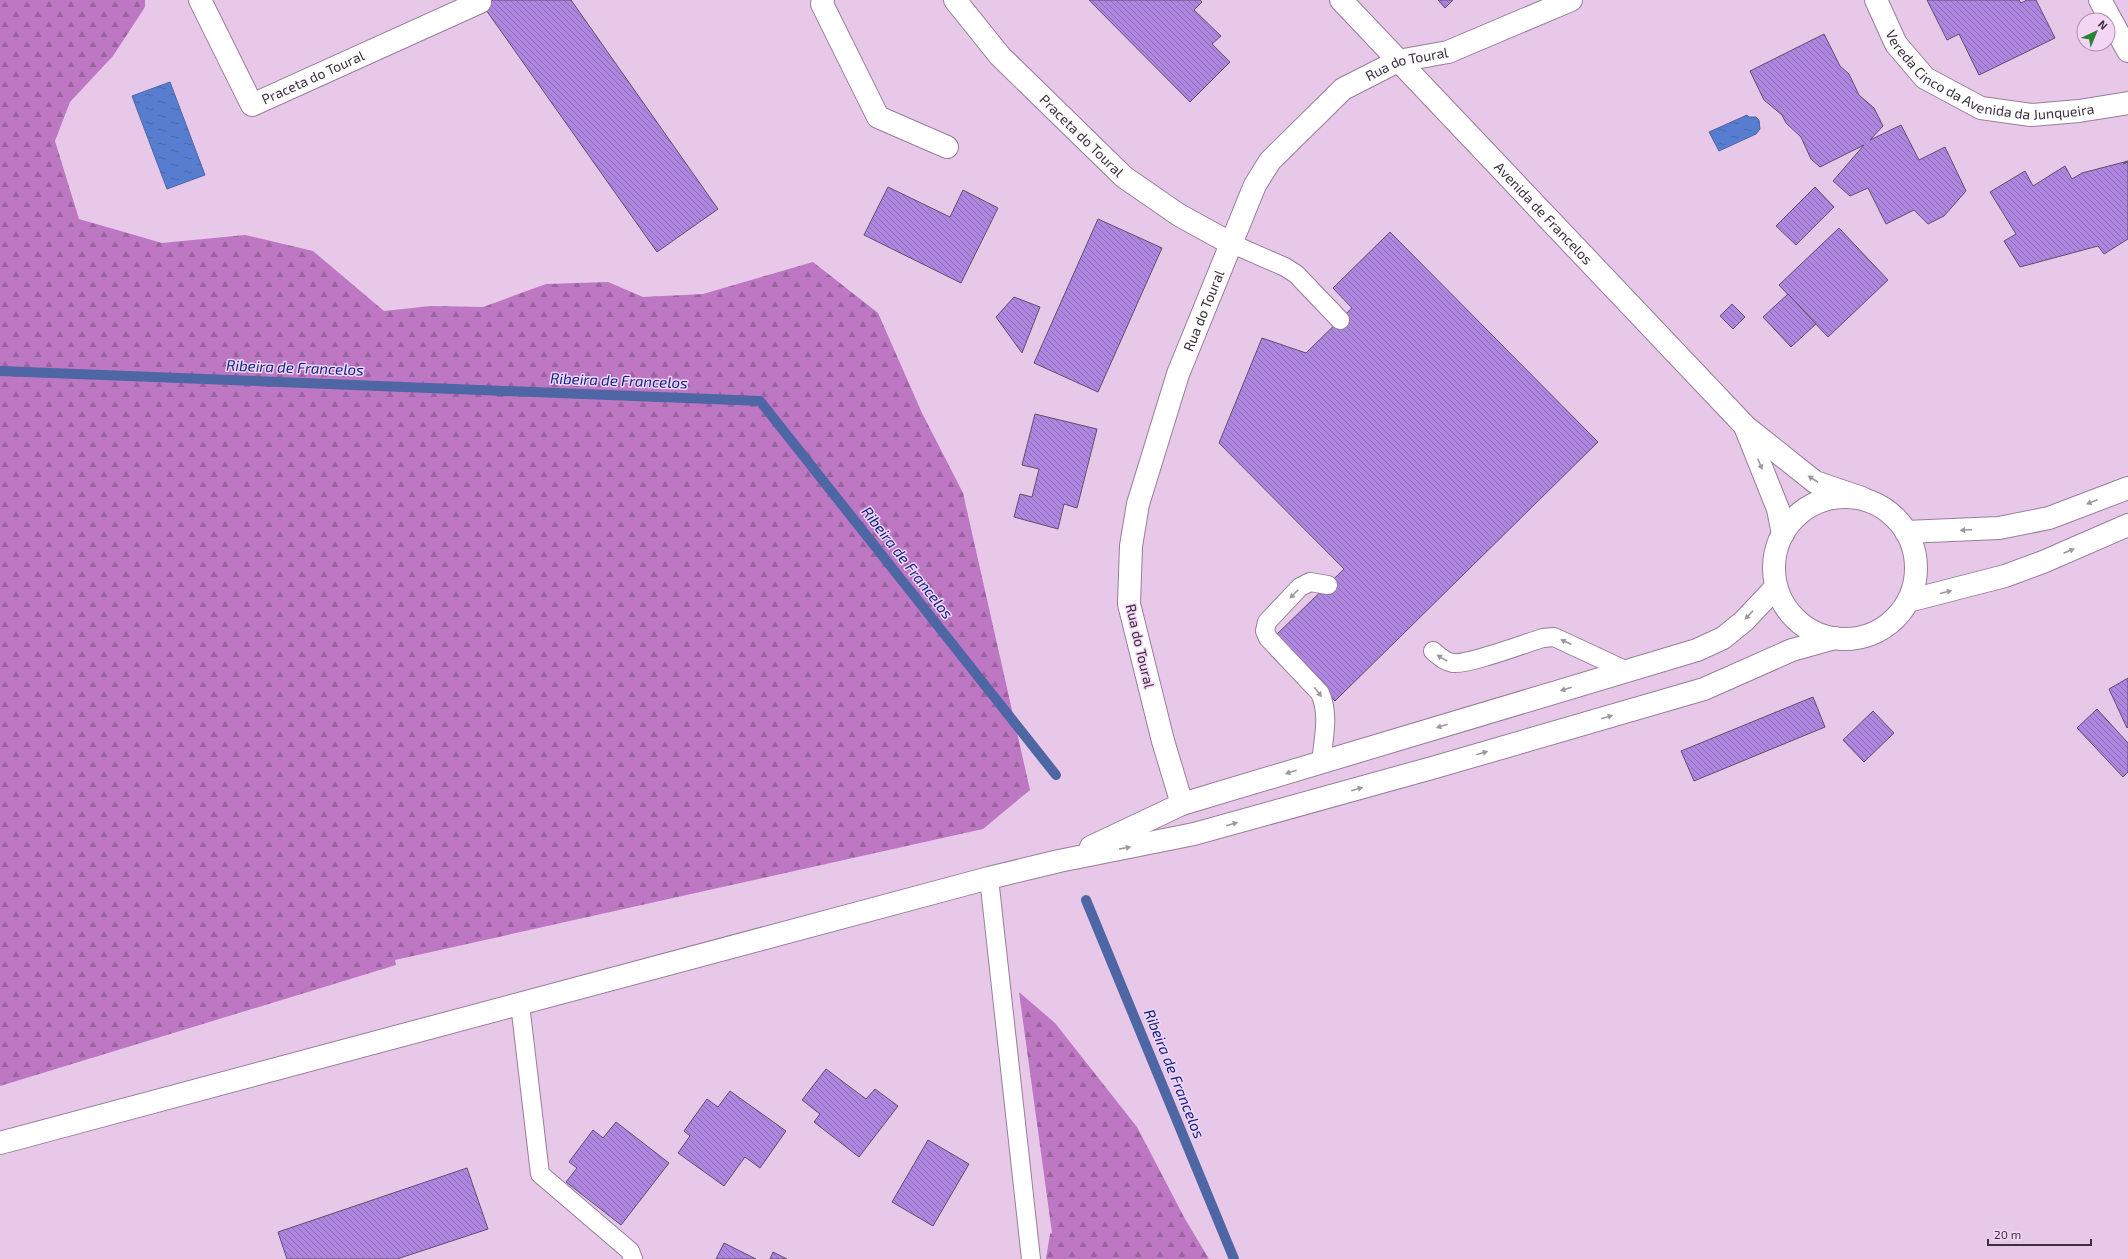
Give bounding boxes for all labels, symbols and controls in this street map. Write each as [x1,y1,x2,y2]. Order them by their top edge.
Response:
north arrow [2076,12,2116,52]
text: N [2096,17,2111,32]
street label: Vereda Cinco da Avenida da Junqueira [1883,27,2095,123]
street label: Rua do Toural [1362,43,1450,84]
street label: Praceta do Toural [259,46,367,108]
street label: Praceta do Toural [1036,91,1128,181]
street label: Avenida de Francelos [1491,158,1596,268]
street label: Rua do Toural [1179,267,1228,354]
water label: Ribeira de Francelos [226,356,365,378]
water label: Ribeira de Francelos [550,369,689,391]
one-way arrow [1758,458,1764,470]
one-way arrow [1807,475,1818,483]
one-way arrow [2085,499,2097,505]
water label: Ribeira de Francelos [858,503,957,622]
one-way arrow [1960,526,1972,533]
one-way arrow [2063,548,2074,554]
one-way arrow [1939,588,1952,594]
one-way arrow [1289,589,1298,599]
street label: Rua do Toural [1123,602,1159,691]
one-way arrow [1745,610,1754,620]
one-way arrow [1560,639,1572,645]
one-way arrow [1437,654,1448,662]
one-way arrow [1314,686,1323,697]
one-way arrow [1560,686,1572,692]
one-way arrow [1601,714,1613,720]
one-way arrow [1436,723,1448,729]
one-way arrow [1476,750,1488,756]
one-way arrow [1284,769,1296,775]
one-way arrow [1351,786,1363,792]
one-way arrow [1226,821,1238,827]
one-way arrow [1118,845,1131,851]
water label: Ribeira de Francelos [1141,1006,1209,1141]
scale bar [1988,1221,2091,1247]
text: 20 m [1994,1227,2021,1241]

